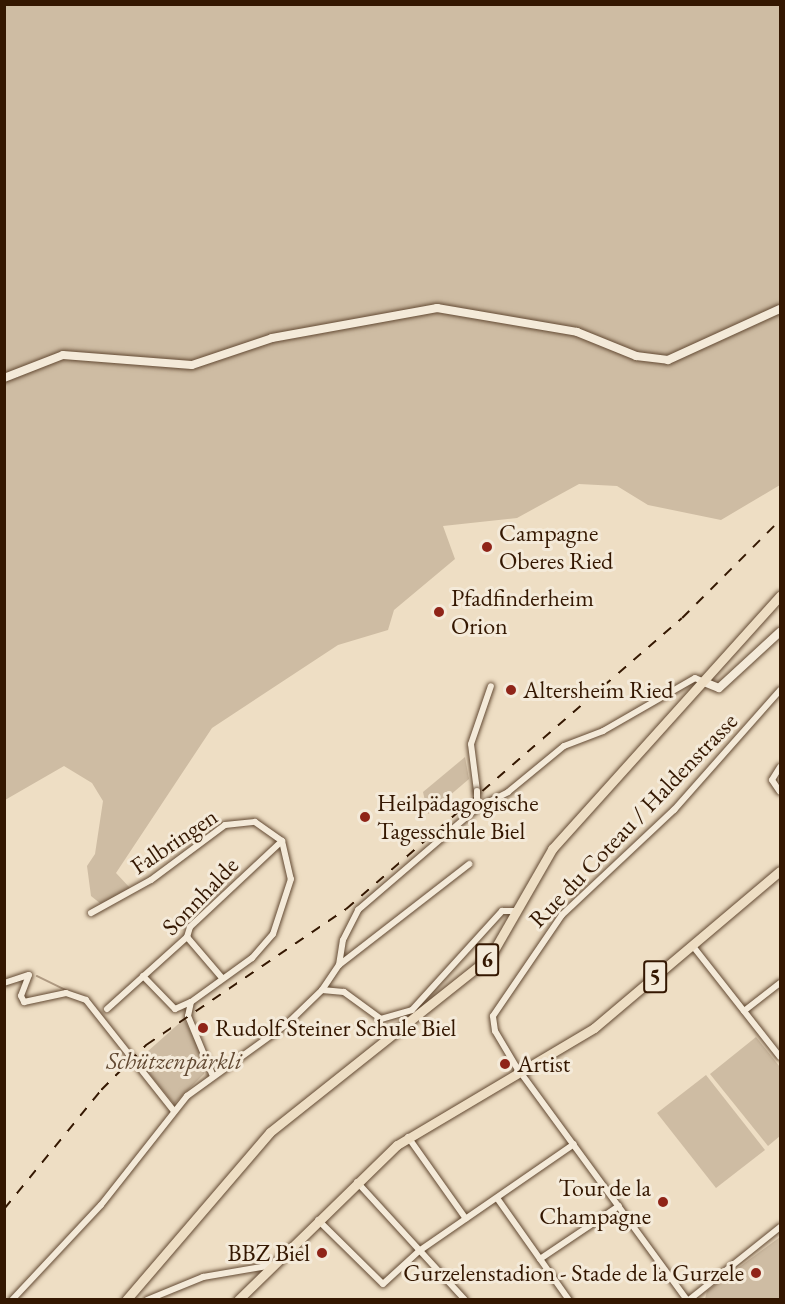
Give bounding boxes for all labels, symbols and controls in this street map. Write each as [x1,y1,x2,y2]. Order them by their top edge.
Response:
place label: Campagne Oberes Ried [499,519,613,575]
marker: Campagne Oberes Ried [480,540,494,554]
place label: Pfadfinderheim Orion [451,584,594,640]
marker: Pfadfinderheim Orion [432,605,446,619]
place label: Altersheim Ried [523,676,673,704]
marker: Altersheim Ried [504,683,518,697]
street label: Rue du Coteau / Haldenstrasse [523,707,743,933]
place label: Heilpädagogische Tagesschule Biel [377,789,539,845]
street label: Falbringen [125,802,223,880]
marker: Heilpädagogische Tagesschule Biel [358,810,372,824]
street label: Sonnhalde [156,851,244,941]
road number: 6 [475,941,499,979]
road number: 5 [643,958,667,996]
place label: Rudolf Steiner Schule Biel [215,1014,456,1042]
marker: Rudolf Steiner Schule Biel [196,1021,210,1035]
park label: Schützenpärkli [106,1047,242,1075]
place label: Artist [517,1050,570,1078]
marker: Artist [498,1057,512,1071]
place label: Tour de la Champagne [539,1174,651,1230]
marker: Tour de la Champagne [656,1195,670,1209]
place label: BBZ Biel [227,1239,310,1267]
marker: BBZ Biel [315,1246,329,1260]
place label: Gurzelenstadion - Stade de la Gurzele [403,1259,744,1287]
marker: Gurzelenstadion - Stade de la Gurzele [749,1266,763,1280]

